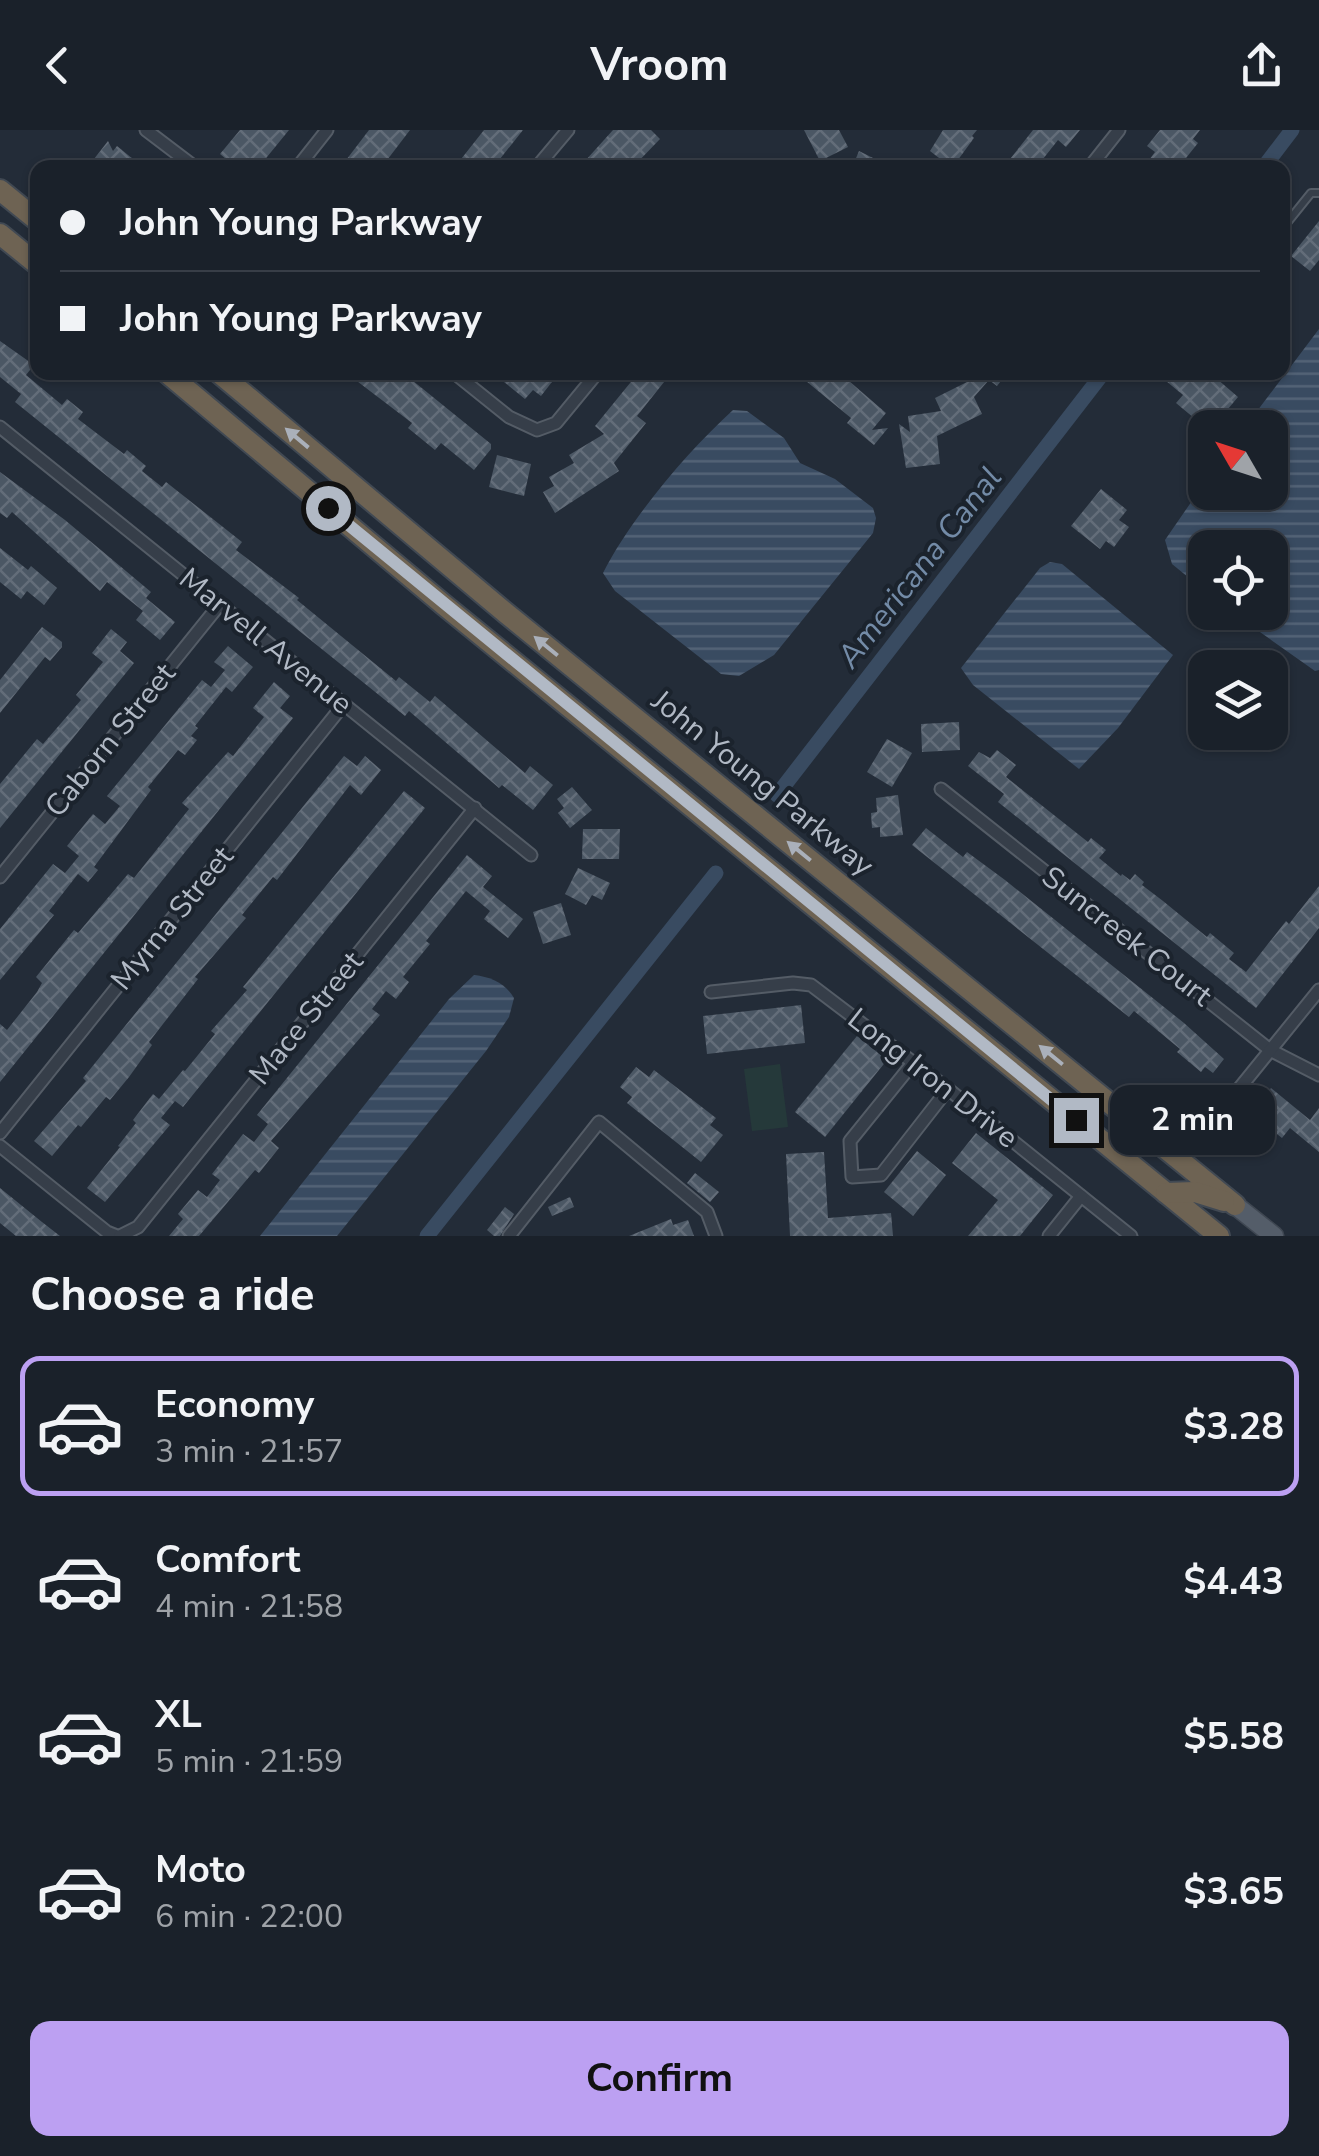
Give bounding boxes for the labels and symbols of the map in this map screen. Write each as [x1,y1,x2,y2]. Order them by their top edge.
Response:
north arrow [1188,410,1288,510]
one-way arrow [284,428,309,449]
water label: Americana Canal [827,458,1012,678]
route start [306,486,351,531]
street label: Marvell Avenue [170,559,361,724]
one-way arrow [534,636,559,657]
street label: Caborn Street [36,654,186,826]
street label: John Young Parkway [642,680,883,886]
street label: Myrna Street [102,837,243,999]
one-way arrow [786,841,811,862]
street label: Suncreek Court [1033,857,1221,1016]
street label: Mace Street [240,943,373,1094]
street label: Long Iron Drive [839,999,1026,1158]
one-way arrow [1038,1045,1064,1066]
callout: 2 min [1111,1085,1276,1155]
route end [1054,1098,1099,1143]

